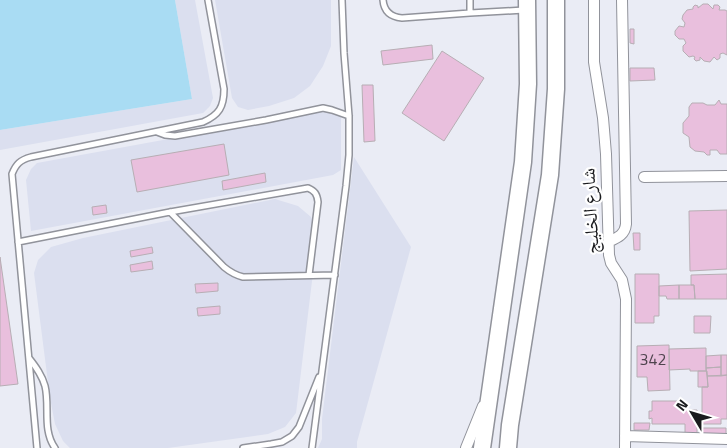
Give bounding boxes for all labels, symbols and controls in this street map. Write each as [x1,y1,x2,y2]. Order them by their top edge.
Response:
street label: شارع الخليج [572,167,606,255]
house number: 342 [640,347,666,371]
north arrow [667,388,717,438]
text: N [670,394,693,415]

